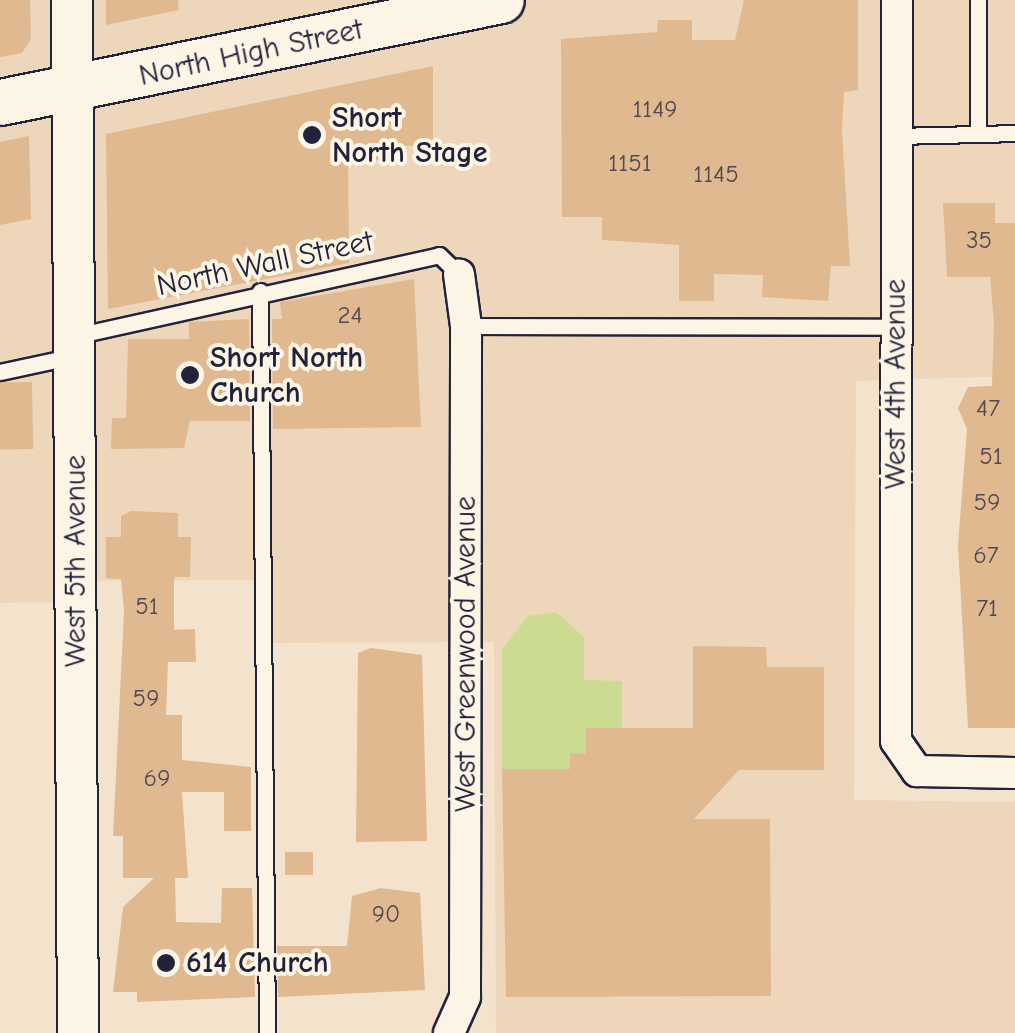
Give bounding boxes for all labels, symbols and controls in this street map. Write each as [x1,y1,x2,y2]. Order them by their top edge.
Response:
street label: North High Street [136,12,366,94]
house number: 1149 [632,94,678,124]
place label: Short North Stage [332,100,487,170]
marker: Short North Stage [301,124,323,146]
house number: 1151 [608,148,652,178]
house number: 1145 [693,159,739,189]
street label: North Wall Street [154,224,376,304]
house number: 35 [966,225,992,255]
street label: West 4th Avenue [878,279,914,489]
house number: 24 [337,300,363,330]
place label: Short North Church [210,340,363,410]
marker: Short North Church [179,364,201,386]
house number: 47 [976,393,1000,423]
house number: 51 [979,441,1003,471]
street label: West 5th Avenue [58,455,94,667]
house number: 59 [974,487,1000,517]
street label: West Greenwood Avenue [448,496,484,812]
house number: 67 [973,540,999,570]
house number: 51 [135,591,159,621]
house number: 71 [976,593,998,623]
house number: 59 [133,683,159,713]
house number: 69 [144,763,170,793]
house number: 90 [372,899,400,929]
place label: 614 Church [186,945,328,981]
marker: 614 Church [155,952,177,974]

